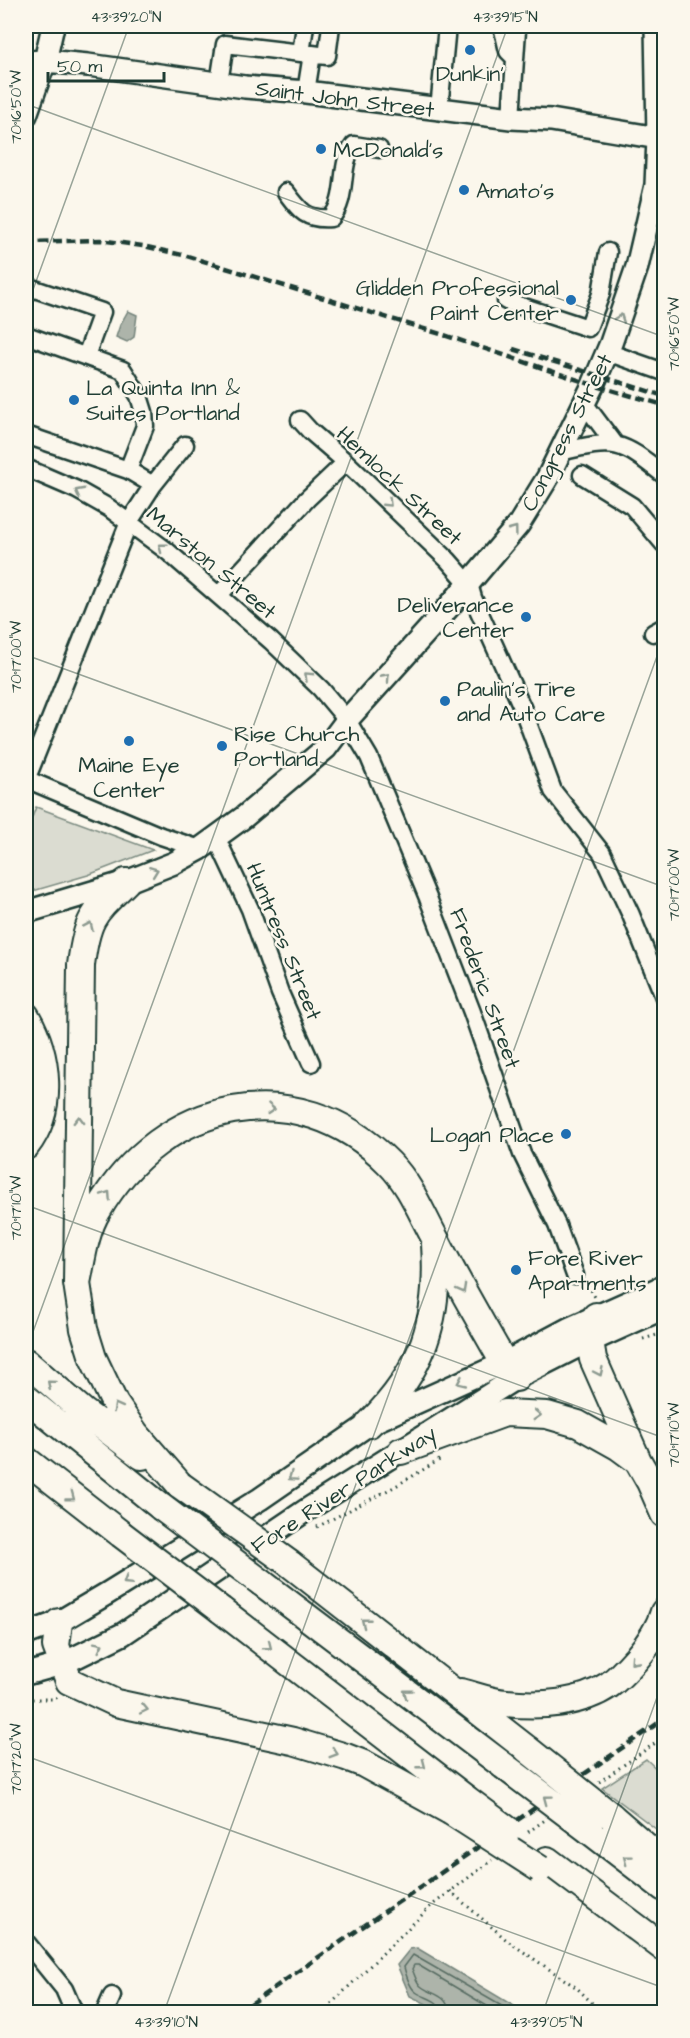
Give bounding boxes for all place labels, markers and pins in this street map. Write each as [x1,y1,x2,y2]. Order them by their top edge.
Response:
marker: Dunkin' [463,43,477,57]
place label: Dunkin' [436,59,504,90]
place label: McDonald's [333,135,443,166]
marker: McDonald's [314,142,328,156]
place label: Amato's [476,176,554,207]
marker: Amato's [457,183,471,197]
place label: Glidden Professional Paint Center [356,273,559,329]
marker: Glidden Professional Paint Center [564,293,578,307]
place label: La Quinta Inn & Suites Portland [86,373,240,429]
marker: La Quinta Inn & Suites Portland [67,393,81,407]
place label: Deliverance Center [398,590,514,646]
marker: Deliverance Center [519,610,533,624]
place label: Paulin's Tire and Auto Care [457,674,606,730]
marker: Paulin's Tire and Auto Care [438,694,452,708]
place label: Rise Church Portland [234,719,359,775]
marker: Maine Eye Center [122,734,136,748]
marker: Rise Church Portland [215,739,229,753]
place label: Maine Eye Center [78,750,180,806]
place label: Logan Place [430,1120,554,1152]
marker: Logan Place [559,1127,573,1141]
place label: Fore River Apartments [528,1243,647,1299]
marker: Fore River Apartments [509,1263,523,1277]

